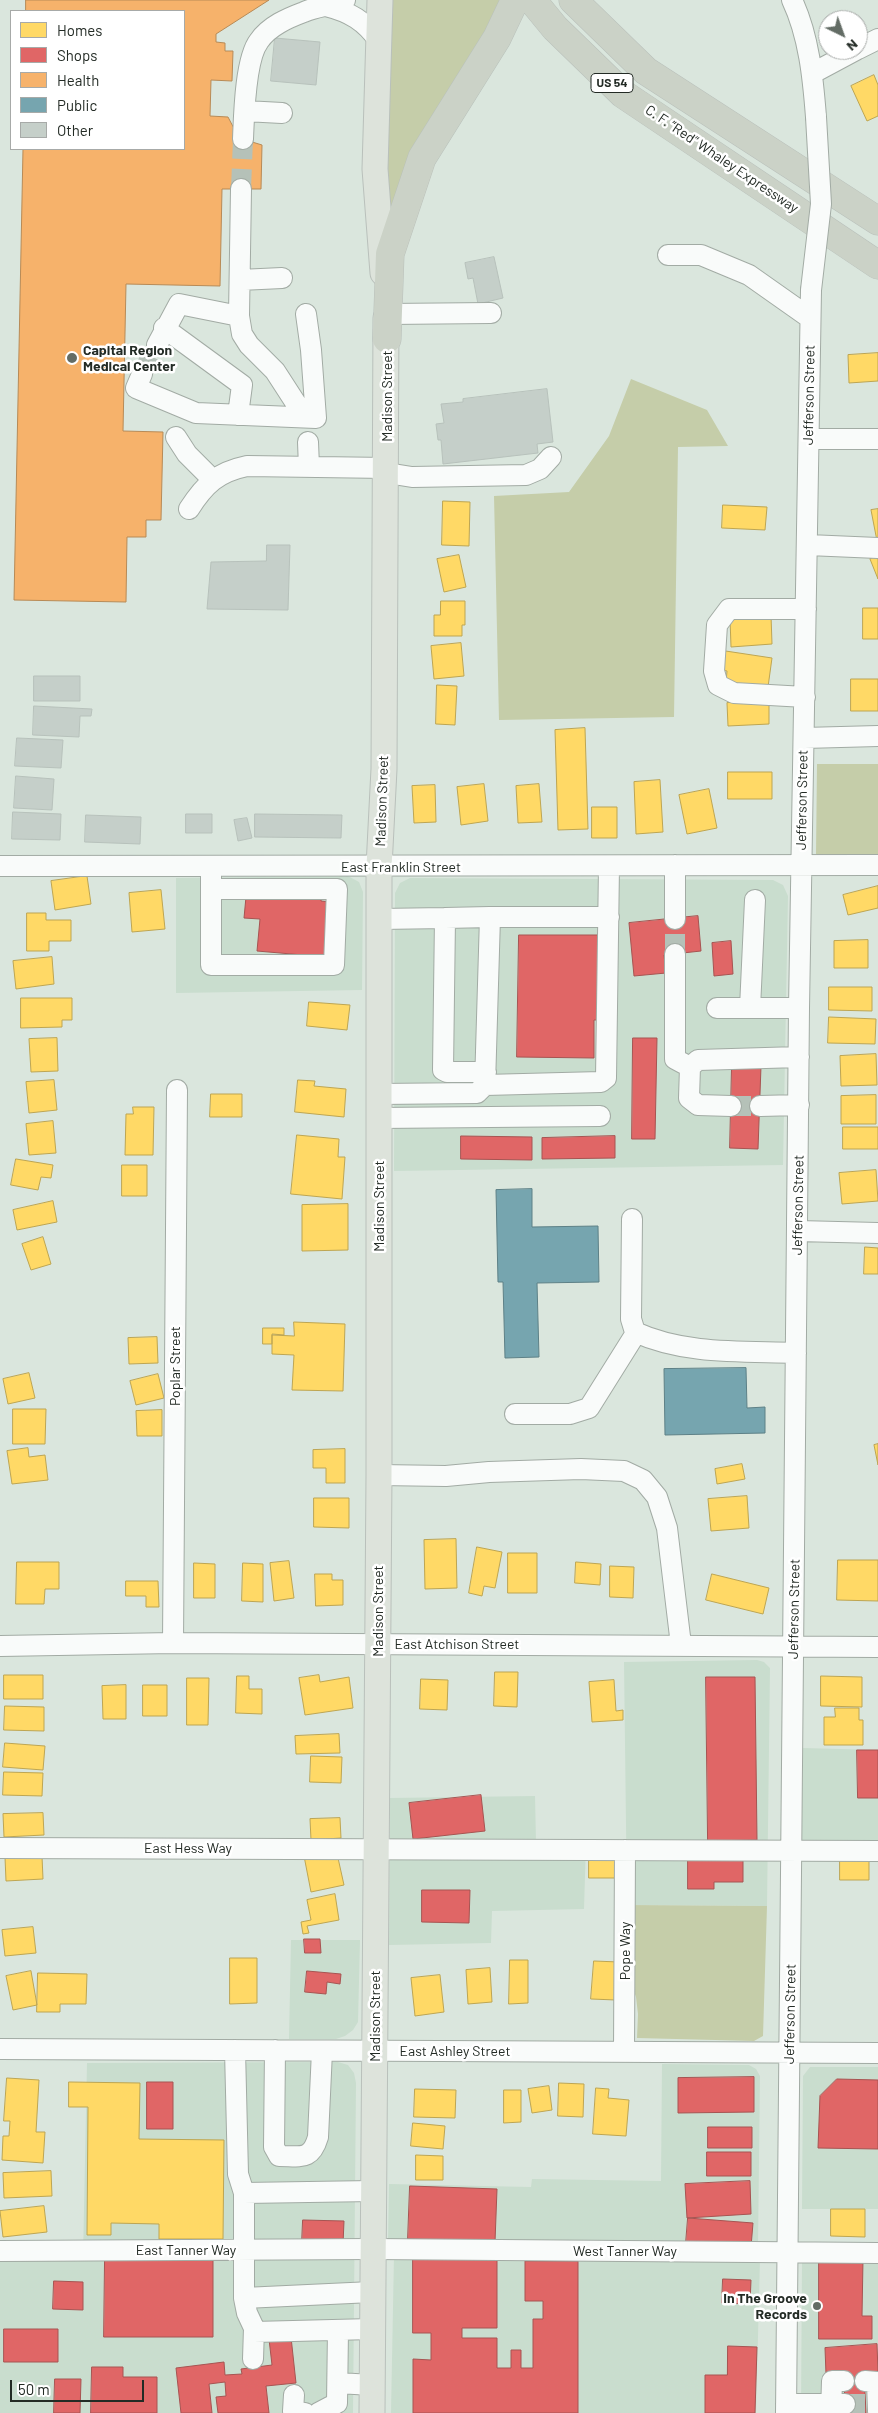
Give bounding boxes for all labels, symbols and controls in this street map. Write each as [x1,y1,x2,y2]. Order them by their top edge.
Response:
legend [10,10,185,150]
north arrow [818,10,868,60]
text: Homes [57,21,102,39]
text: N [844,36,862,55]
text: Shops [57,46,97,64]
text: Health [57,71,99,89]
road number: US 54 [591,74,633,92]
text: Public [57,96,97,114]
street label: C. F. “Red” Whaley Expressway [642,101,802,217]
text: Other [57,121,93,139]
place label: Capital Region Medical Center [83,342,175,374]
street label: Jefferson Street [800,345,818,445]
street label: Madison Street [379,350,395,442]
marker: Capital Region Medical Center [65,351,79,365]
street label: Jefferson Street [793,750,811,850]
street label: Madison Street [372,755,392,847]
street label: East Franklin Street [341,859,461,875]
street label: Jefferson Street [789,1155,807,1255]
street label: Madison Street [371,1160,387,1252]
street label: Poplar Street [167,1326,183,1406]
street label: Jefferson Street [785,1559,803,1659]
street label: Madison Street [370,1565,386,1657]
street label: East Atchison Street [395,1636,519,1652]
street label: East Hess Way [144,1840,232,1856]
street label: Pope Way [617,1922,633,1980]
street label: Jefferson Street [781,1964,799,2064]
street label: Madison Street [367,1970,383,2062]
street label: East Ashley Street [400,2043,510,2059]
street label: East Tanner Way [136,2242,236,2258]
street label: West Tanner Way [573,2243,677,2259]
place label: In The Groove Records [723,2290,807,2322]
marker: In The Groove Records [811,2300,823,2312]
scale bar [12,2370,146,2402]
text: 50 m [18,2380,50,2398]

